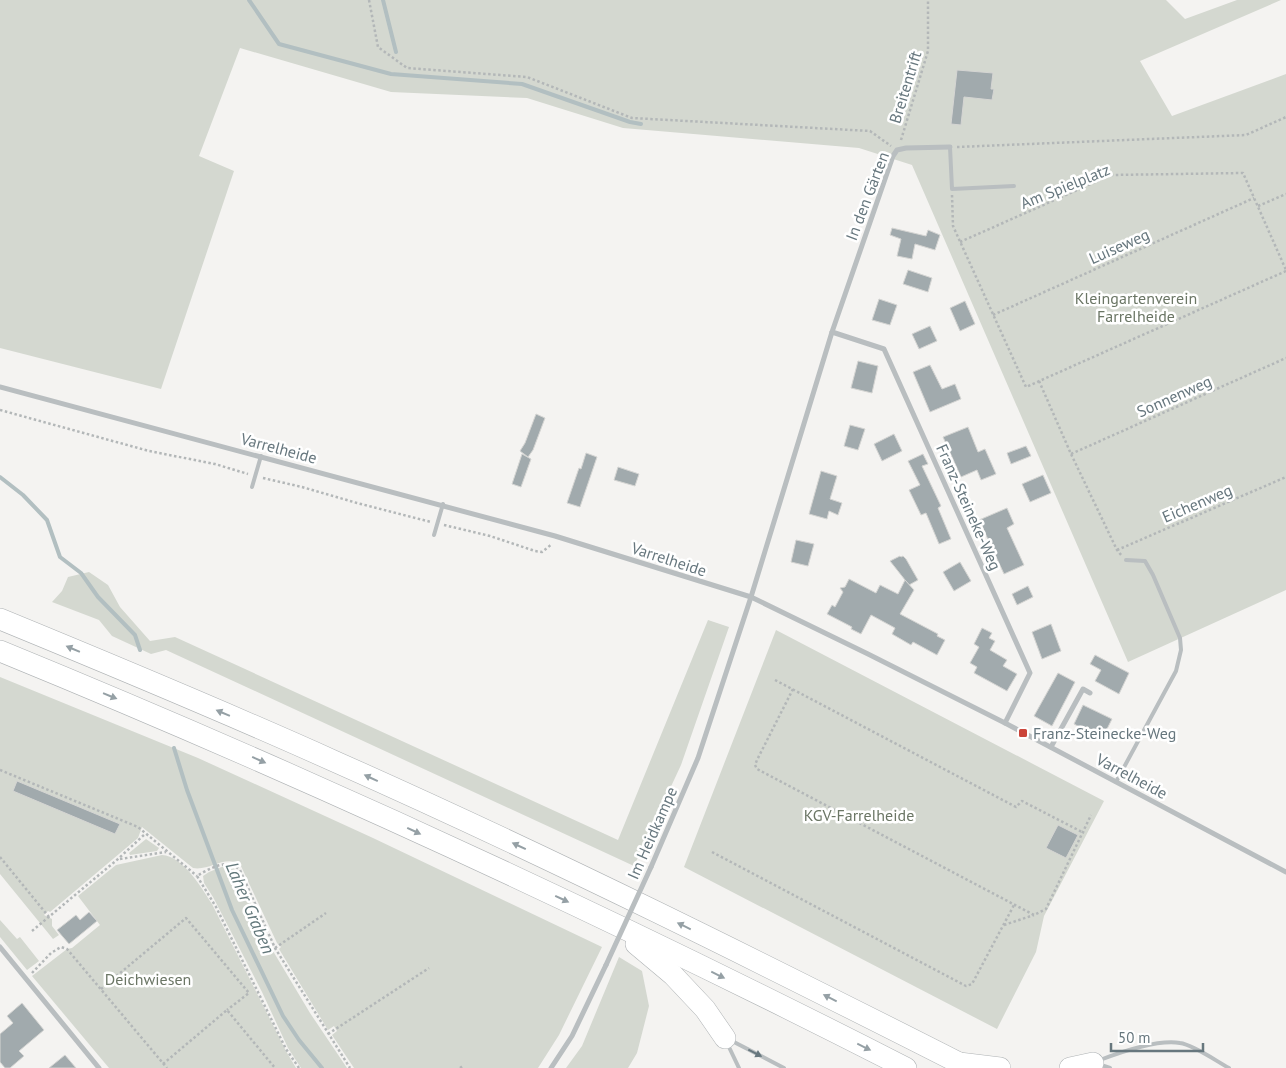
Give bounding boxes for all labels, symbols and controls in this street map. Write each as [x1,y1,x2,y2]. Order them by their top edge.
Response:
street label: Breitentrift [885,48,926,126]
street label: In den Gärten [841,149,893,243]
street label: Am Spielplatz [1017,159,1113,213]
street label: Luiseweg [1086,224,1152,268]
park label: Kleingartenverein Farrelheide [1075,288,1197,326]
street label: Sonnenweg [1134,371,1214,421]
street label: Varrelheide [238,428,319,468]
street label: Franz-Steineke-Weg [932,441,1006,573]
street label: Eichenweg [1159,479,1235,527]
street label: Varrelheide [628,537,709,581]
one-way arrow [65,645,80,653]
one-way arrow [103,692,118,700]
one-way arrow [215,708,230,716]
place label: Franz-Steinecke-Weg [1033,723,1176,743]
marker: Franz-Steinecke-Weg [1017,727,1029,739]
street label: Varrelheide [1092,748,1171,803]
one-way arrow [252,757,266,765]
one-way arrow [364,774,378,782]
street label: Im Heidkampe [623,784,681,882]
park label: KGV-Farrelheide [804,805,914,825]
one-way arrow [407,827,421,835]
one-way arrow [512,842,526,850]
water label: Laher Graben [221,858,280,957]
one-way arrow [555,896,569,904]
one-way arrow [677,922,691,930]
park label: Deichwiesen [105,969,191,989]
one-way arrow [711,971,725,979]
one-way arrow [823,994,837,1002]
scale bar [1111,1020,1204,1052]
text: 50 m [1118,1028,1151,1047]
one-way arrow [857,1043,871,1051]
one-way arrow [748,1049,762,1057]

